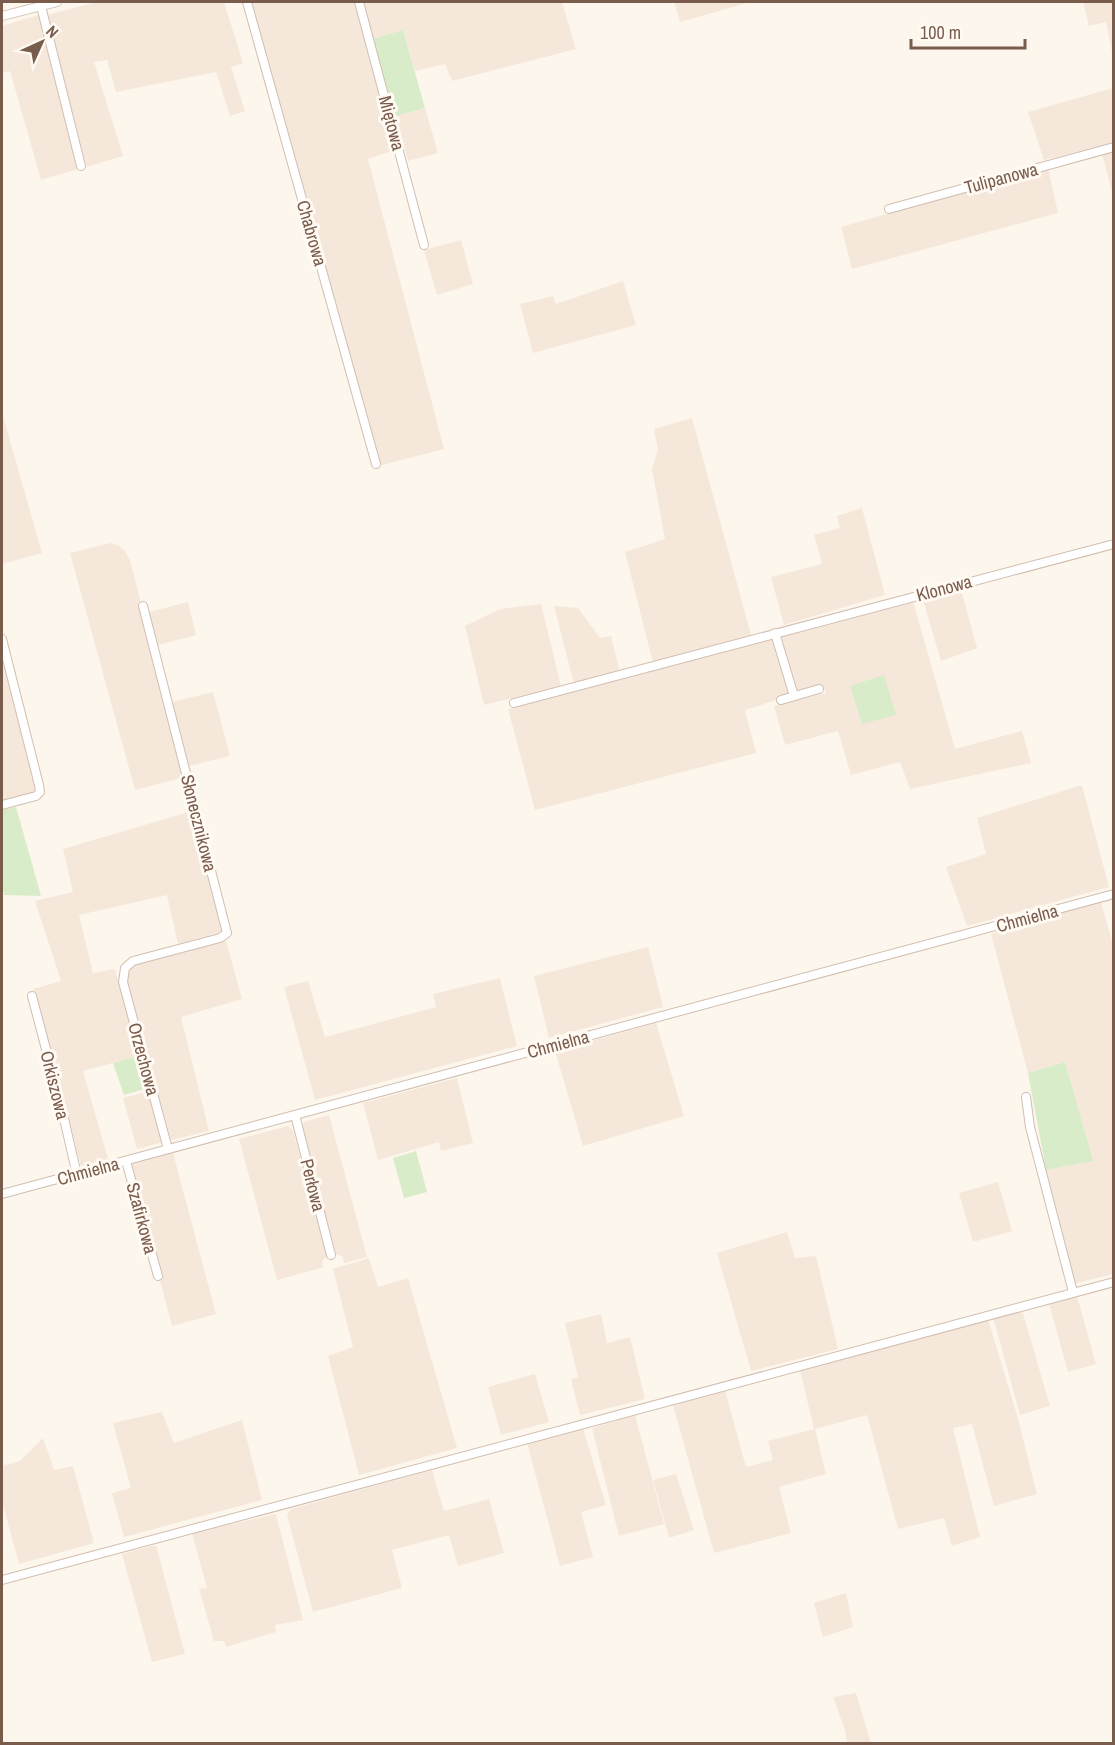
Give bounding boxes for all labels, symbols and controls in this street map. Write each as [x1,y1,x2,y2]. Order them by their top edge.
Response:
north arrow [12,12,72,72]
scale bar [911,12,1025,50]
text: N [41,20,64,43]
text: 100 m [920,20,961,45]
street label: Miętowa [373,93,411,153]
street label: Tulipanowa [962,156,1040,200]
street label: Chabrowa [291,197,333,269]
street label: Klonowa [913,569,975,607]
street label: Słonecznikowa [175,772,223,874]
street label: Chmielna [993,898,1061,938]
street label: Orzechowa [122,1020,166,1098]
street label: Chmielna [524,1024,592,1064]
street label: Orkiszowa [34,1048,76,1122]
street label: Chmielna [54,1151,122,1191]
street label: Perłowa [294,1156,332,1214]
street label: Szafirkowa [120,1180,164,1256]

